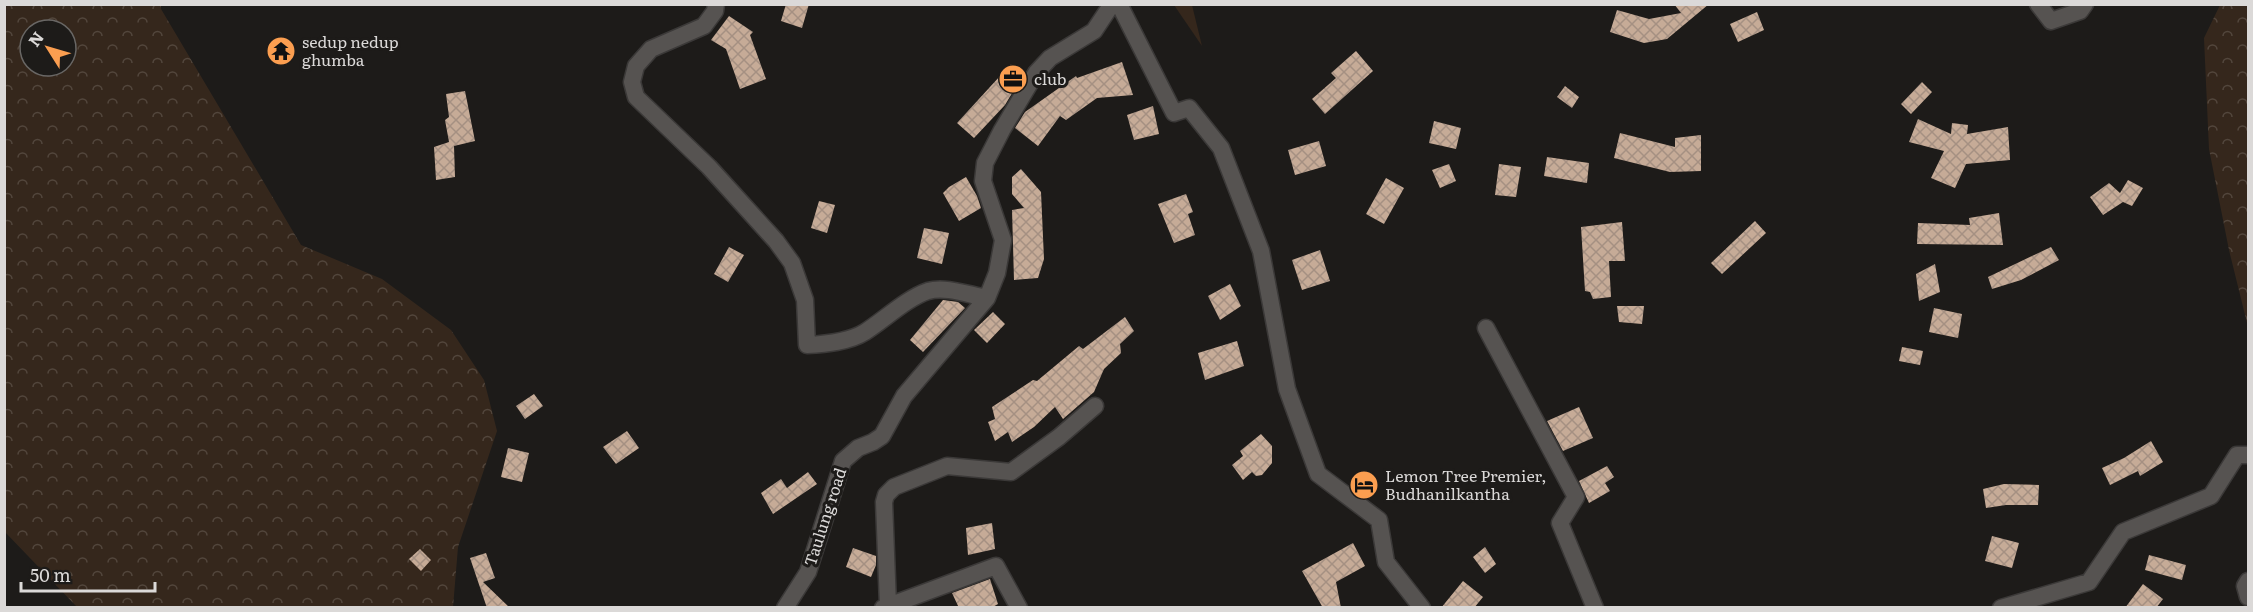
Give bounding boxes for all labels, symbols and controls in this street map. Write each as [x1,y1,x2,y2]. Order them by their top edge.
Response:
north arrow [18,18,78,78]
text: N [22,26,49,51]
place label: sedup nedup ghumba [302,29,399,71]
temple icon: sedup nedup ghumba [265,35,297,67]
office icon: club [997,63,1029,95]
place label: club [1034,66,1067,90]
place label: Lemon Tree Premier, Budhanilkantha [1385,463,1547,505]
street label: Taulung road [797,464,851,569]
hotel icon: Lemon Tree Premier, Budhanilkantha [1348,469,1380,501]
scale bar [21,555,154,593]
text: 50 m [30,561,71,588]

